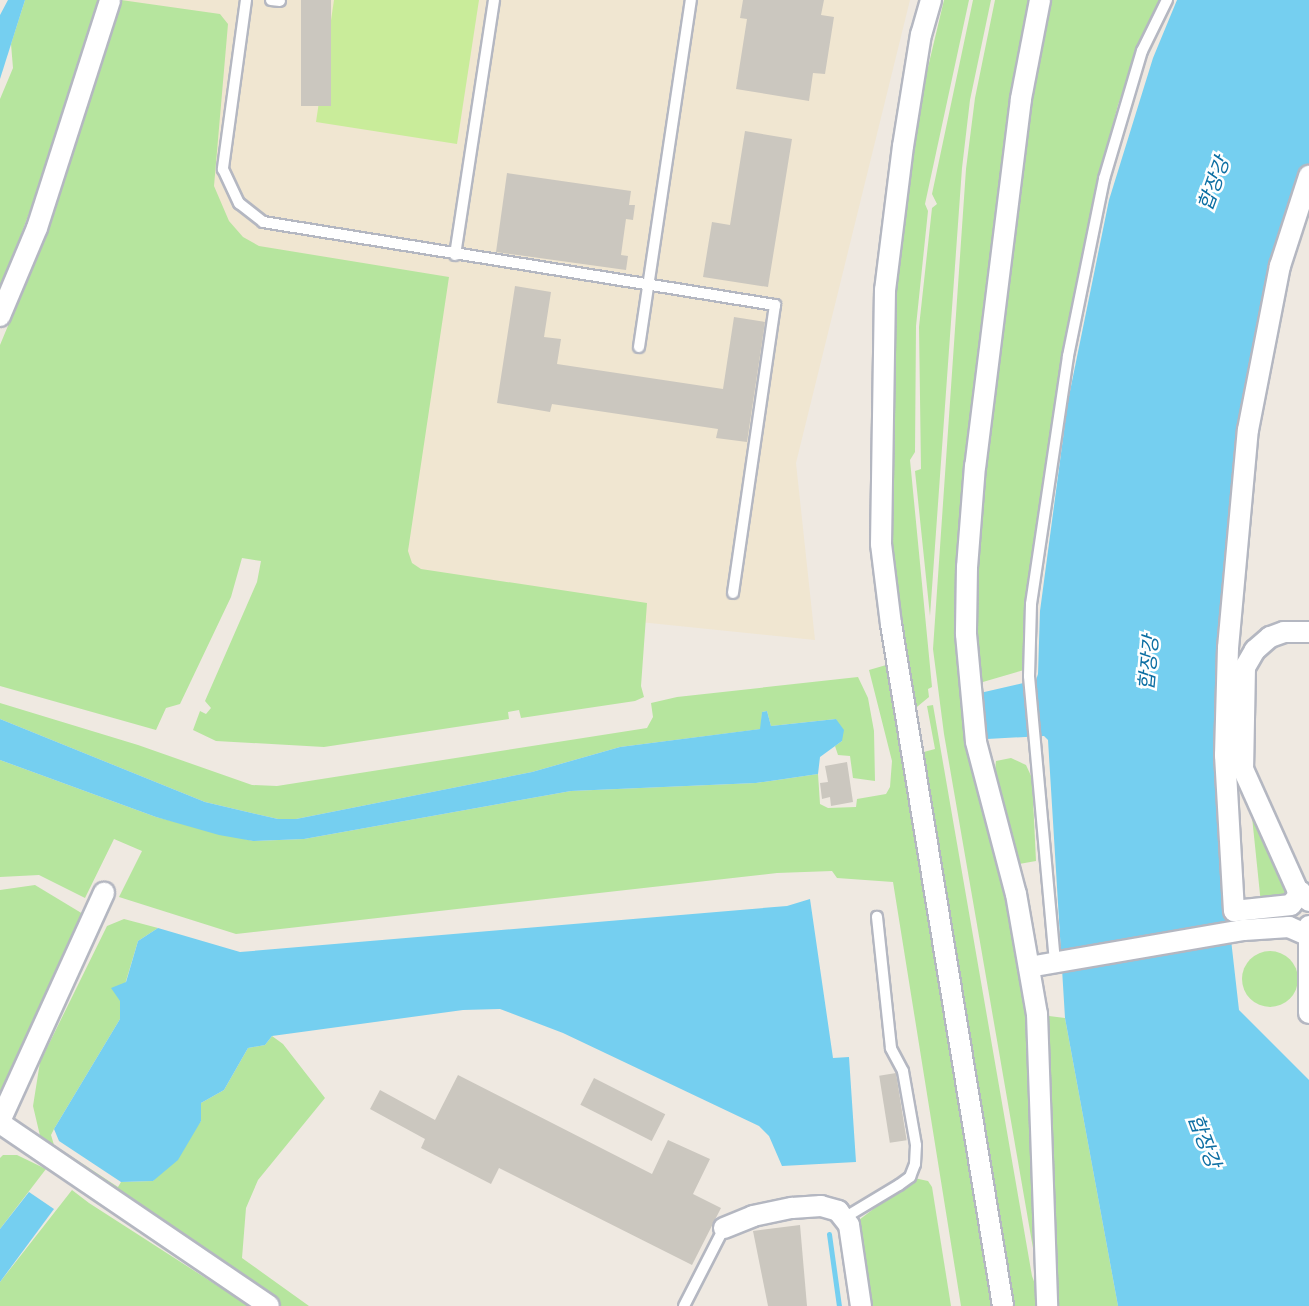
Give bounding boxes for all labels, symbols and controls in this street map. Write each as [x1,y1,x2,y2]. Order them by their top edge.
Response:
water label: 합장강 [1193,154,1235,214]
water label: 합장강 [1135,634,1163,692]
water label: 합장강 [1183,1111,1225,1171]

